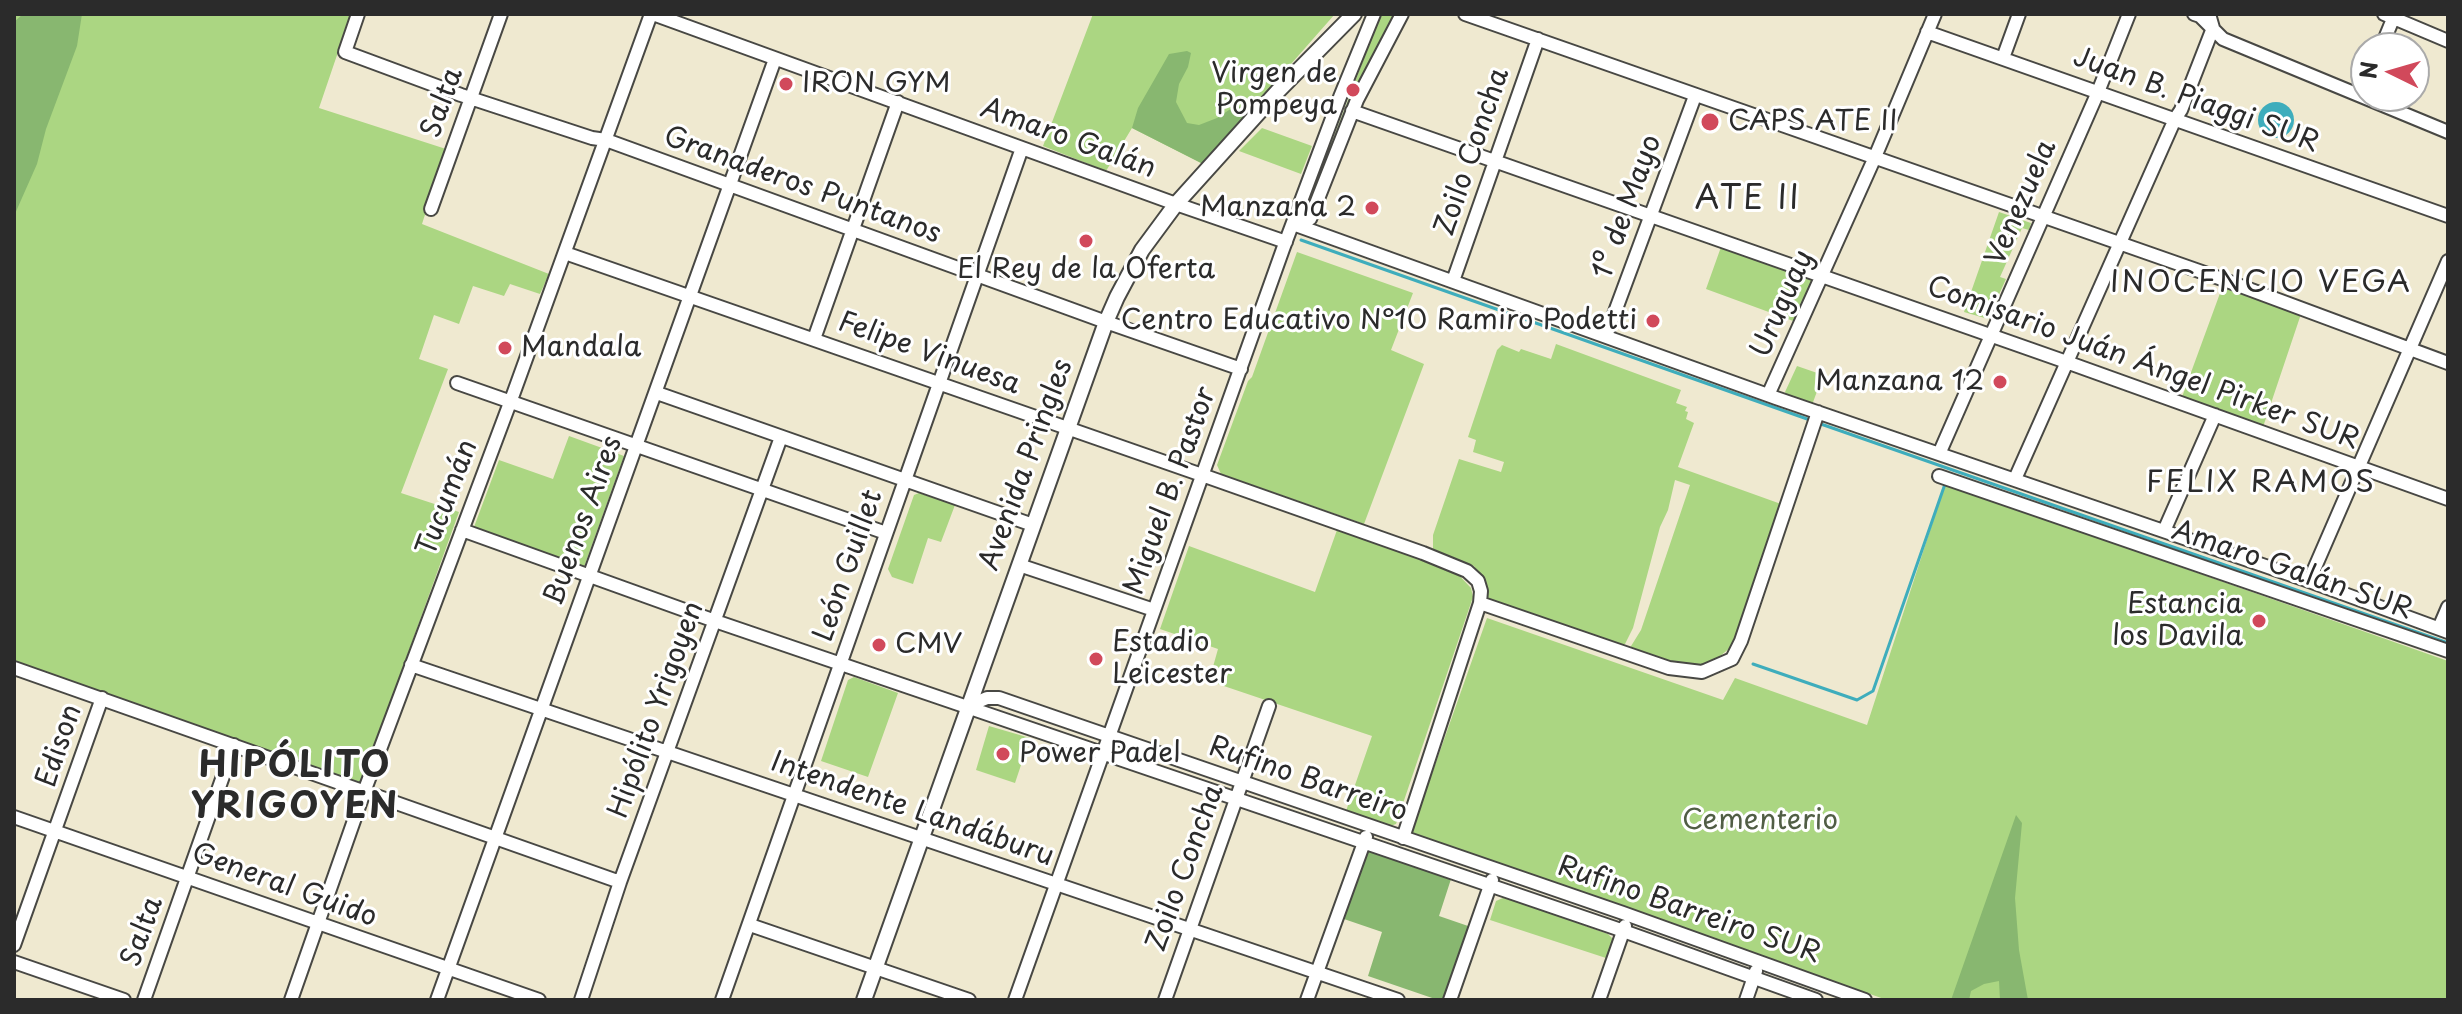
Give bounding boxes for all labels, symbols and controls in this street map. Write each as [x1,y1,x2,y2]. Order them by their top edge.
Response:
north arrow [2350,32,2430,112]
street label: Juan B. Piaggi SUR [2068,41,2324,161]
place label: Virgen de Pompeya [1211,57,1337,123]
text: N [2350,60,2385,80]
street label: Salta [415,63,471,143]
street label: Zoilo Concha [1429,64,1517,240]
place label: IRON GYM [802,67,951,101]
marker: IRON GYM [777,75,795,93]
marker: Virgen de Pompeya [1344,81,1362,99]
street label: Amaro Galán [976,92,1160,186]
place label: CAPS ATE II [1728,105,1898,139]
marker: CAPS ATE II [1699,111,1721,133]
street label: Granaderos Puntanos [659,120,945,252]
street label: 1º de Mayo [1586,131,1670,283]
street label: Venezuela [1979,135,2065,271]
district label: ATE II [1695,181,1801,219]
place label: Manzana 2 [1200,191,1356,225]
marker: Manzana 2 [1363,199,1381,217]
marker: El Rey de la Oferta [1077,232,1095,250]
street label: Uruguay [1744,245,1822,363]
place label: El Rey de la Oferta [957,253,1215,287]
district label: INOCENCIO VEGA [2110,266,2412,302]
street label: Comisario Juán Ángel Pirker SUR [1922,270,2364,458]
place label: Centro Educativo N°10 Ramiro Podetti [1121,304,1637,338]
street label: Felipe Vinuesa [833,306,1025,402]
marker: Centro Educativo N°10 Ramiro Podetti [1644,312,1662,330]
place label: Mandala [521,331,641,365]
marker: Mandala [496,339,514,357]
street label: Avenida Pringles [973,355,1081,575]
place label: Manzana 12 [1815,365,1984,399]
marker: Manzana 12 [1991,373,2009,391]
street label: Miguel B. Pastor [1118,383,1224,599]
street label: Buenos Aires [538,432,630,610]
street label: Tucumán [411,435,485,561]
district label: FELIX RAMOS [2146,466,2376,502]
street label: León Guillet [807,486,891,646]
street label: Amaro Galán SUR [2167,514,2417,628]
place label: Estancia los Davila [2112,588,2243,654]
street label: Hipólito Yrigoyen [602,597,712,823]
marker: Estancia los Davila [2250,612,2268,630]
place label: Estadio Leicester [1112,626,1232,692]
place label: CMV [895,628,962,662]
marker: CMV [870,636,888,654]
marker: Estadio Leicester [1087,650,1105,668]
street label: Edison [30,700,90,792]
street label: Rufino Barreiro [1204,730,1412,830]
place label: Power Padel [1019,737,1181,771]
district label: HIPÓLITO YRIGOYEN [192,745,398,830]
marker: Power Padel [994,745,1012,763]
street label: Intendente Landáburu [766,746,1058,874]
street label: Zoilo Concha [1140,780,1232,956]
park label: Cementerio [1682,804,1838,838]
street label: General Guido [187,837,381,935]
street label: Rufino Barreiro SUR [1553,850,1825,972]
street label: Salta [115,892,171,972]

